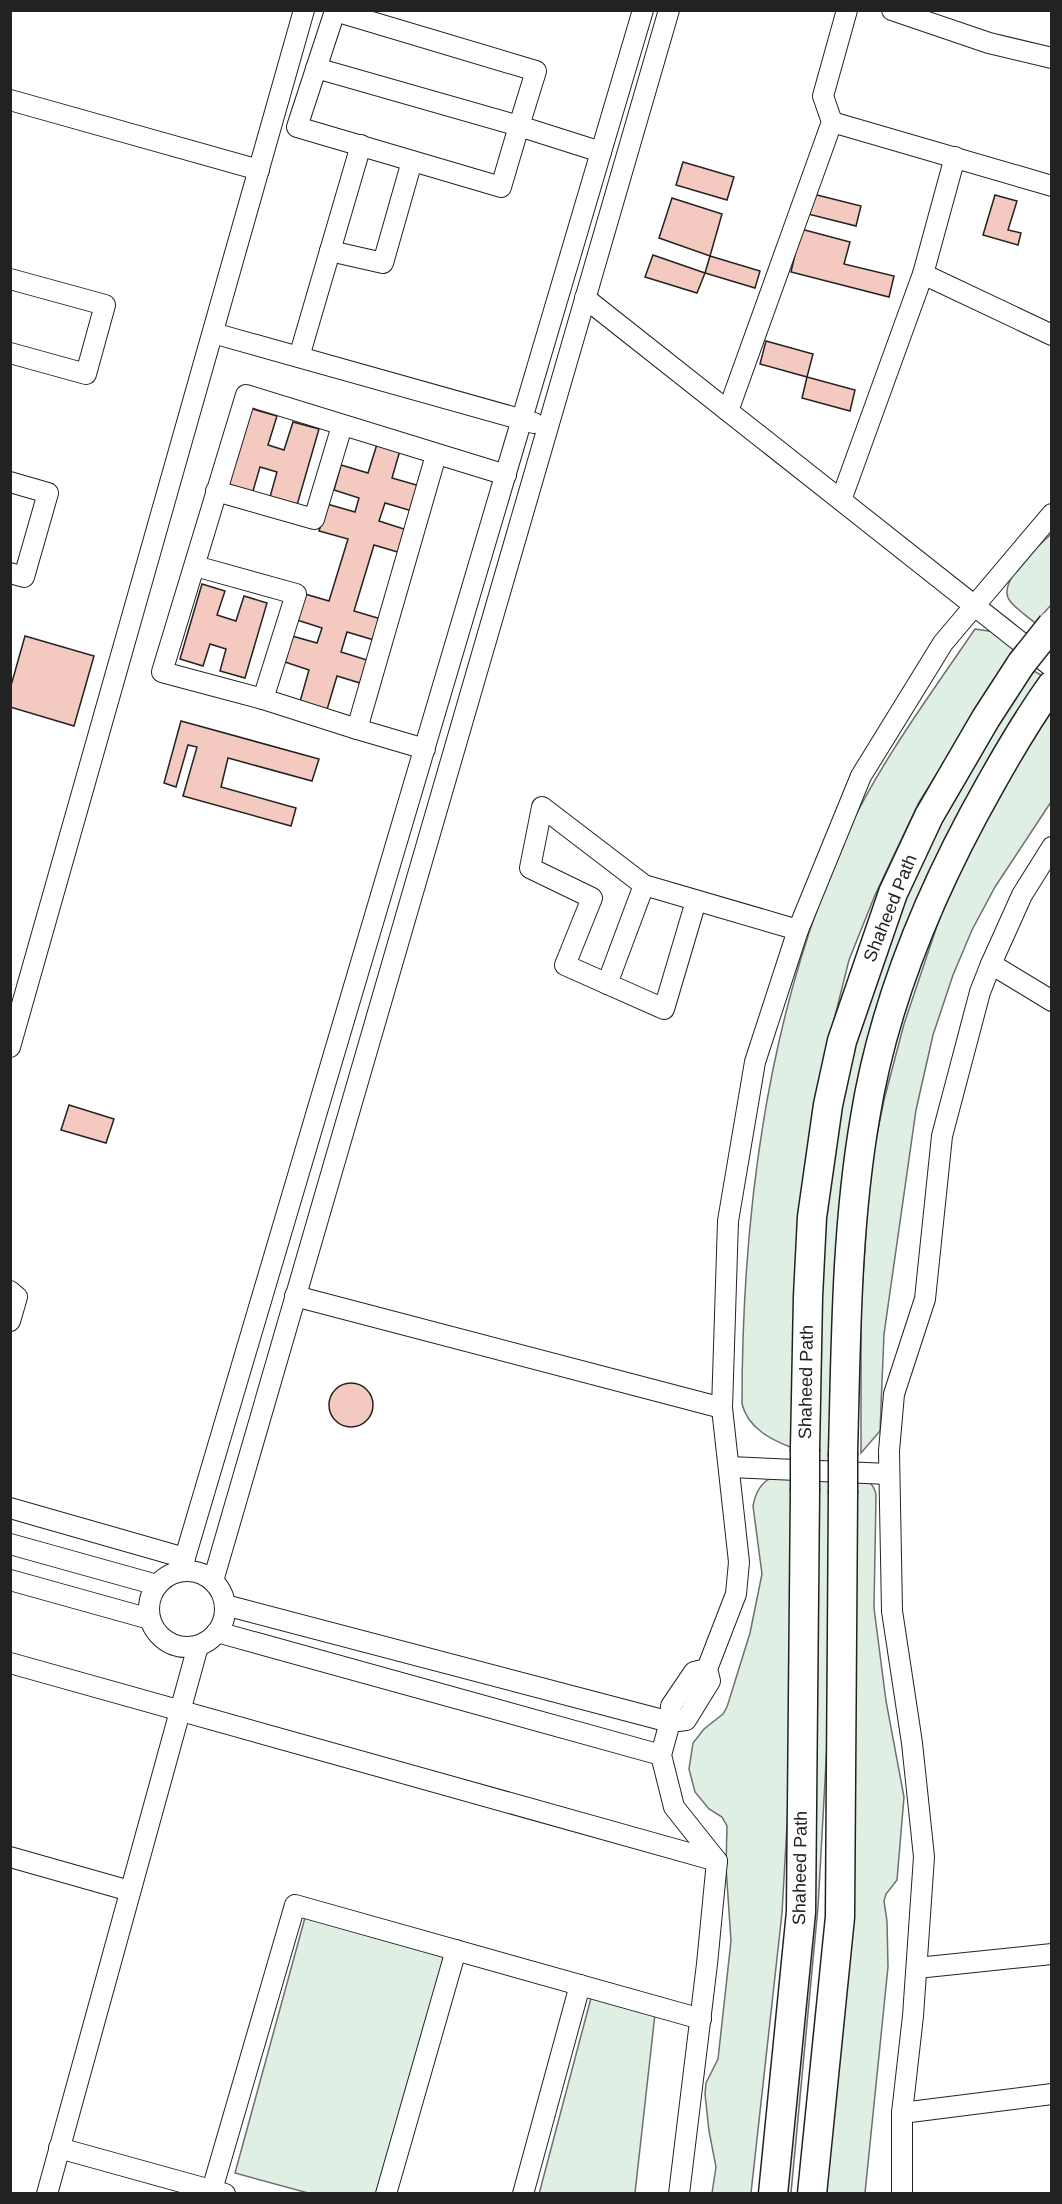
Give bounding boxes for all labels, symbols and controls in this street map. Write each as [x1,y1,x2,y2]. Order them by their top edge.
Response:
street label: Shaheed Path [859,851,921,965]
street label: Shaheed Path [795,1325,817,1439]
street label: Shaheed Path [789,1811,811,1925]

